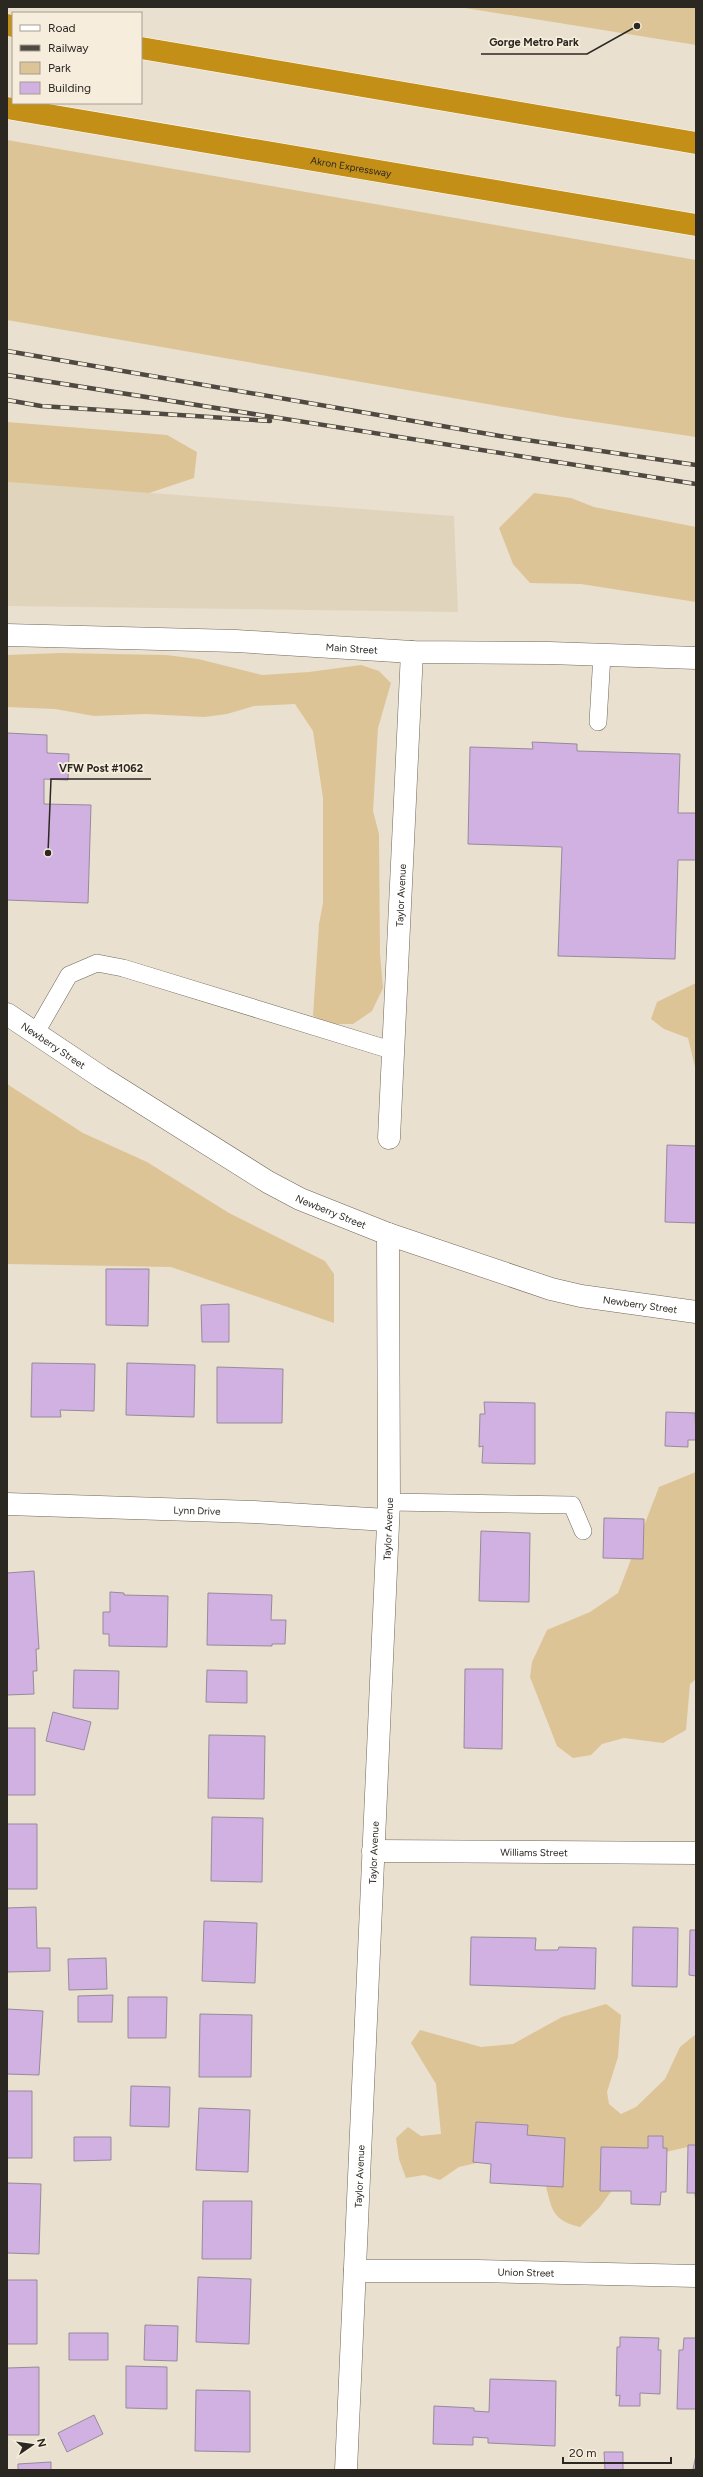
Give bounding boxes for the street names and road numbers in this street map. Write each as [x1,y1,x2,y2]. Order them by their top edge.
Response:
street label: Akron Expressway [310,154,393,180]
street label: Main Street [325,641,378,657]
street label: Taylor Avenue [393,863,409,927]
street label: Newberry Street [19,1019,88,1072]
street label: Newberry Street [293,1192,368,1232]
street label: Newberry Street [602,1293,678,1316]
street label: Taylor Avenue [380,1497,396,1561]
street label: Lynn Drive [173,1503,221,1518]
street label: Taylor Avenue [366,1820,382,1884]
street label: Williams Street [500,1846,568,1859]
street label: Taylor Avenue [352,2144,367,2208]
street label: Union Street [497,2265,555,2280]

